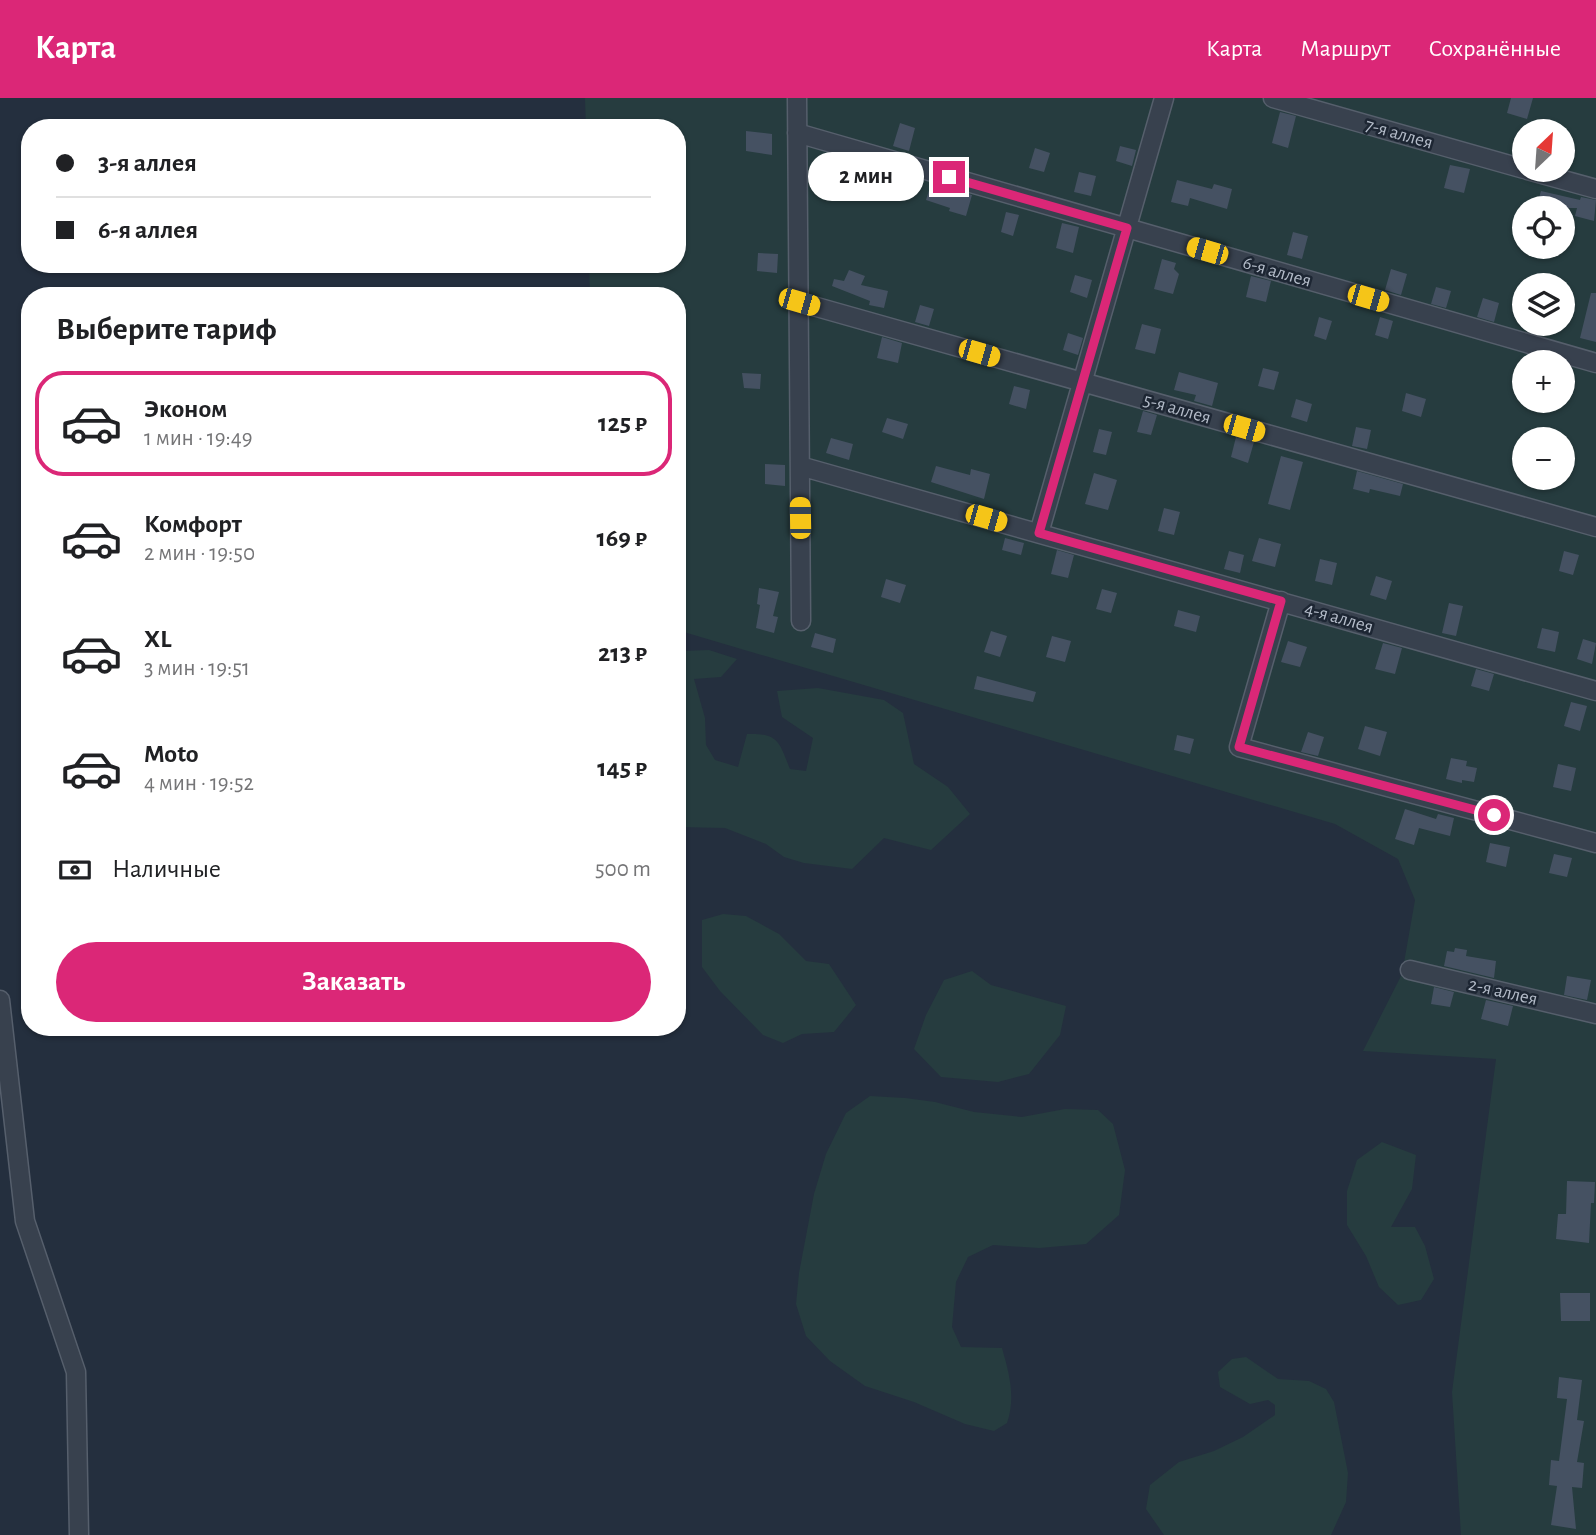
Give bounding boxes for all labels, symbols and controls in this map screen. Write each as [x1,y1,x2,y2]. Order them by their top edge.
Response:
text: Карта [35,32,116,65]
text: Карта [1206,37,1262,61]
text: Маршрут [1300,37,1390,61]
text: Сохранённые [1428,37,1561,61]
street label: 7-я аллея [1363,115,1435,153]
north arrow [1512,119,1575,182]
map controls [1512,119,1575,490]
text: 3-я аллея [98,150,197,176]
callout: 2 мин [809,153,925,202]
route end [933,161,965,193]
text: 2 мин [839,165,893,188]
button: locate [1512,196,1575,259]
text: 6-я аллея [98,217,198,243]
car [1184,235,1231,267]
street label: 6-я аллея [1241,253,1313,291]
button: layers [1512,273,1575,336]
car [1345,282,1392,314]
car [776,286,823,318]
text: Выберите тариф [56,313,277,345]
car [956,337,1003,369]
button: + [1512,350,1575,413]
street label: 5-я аллея [1141,390,1213,428]
icon: car [60,392,123,455]
text: Эконом [144,396,227,422]
text: 125 ₽ [598,410,647,436]
car [1221,412,1268,444]
text: 1 мин · 19:49 [144,427,253,450]
button: − [1512,427,1575,490]
car [790,497,811,539]
car [963,502,1010,534]
icon: car [60,507,123,570]
text: Комфорт [144,511,242,537]
text: 169 ₽ [596,525,647,551]
text: 2 мин · 19:50 [144,542,255,565]
street label: 4-я аллея [1302,599,1376,637]
icon: car [60,622,123,685]
text: XL [144,626,171,652]
text: 213 ₽ [598,640,647,666]
text: 3 мин · 19:51 [144,657,250,680]
icon: car [60,737,123,800]
text: Moto [144,741,199,767]
text: 145 ₽ [597,755,647,781]
text: 4 мин · 19:52 [144,772,254,795]
route start [1478,799,1510,831]
icon: cash [56,851,94,889]
text: Наличные [112,856,221,882]
text: 500 m [595,858,651,881]
button: Заказать [56,942,651,1022]
street label: 2-я аллея [1467,975,1539,1009]

